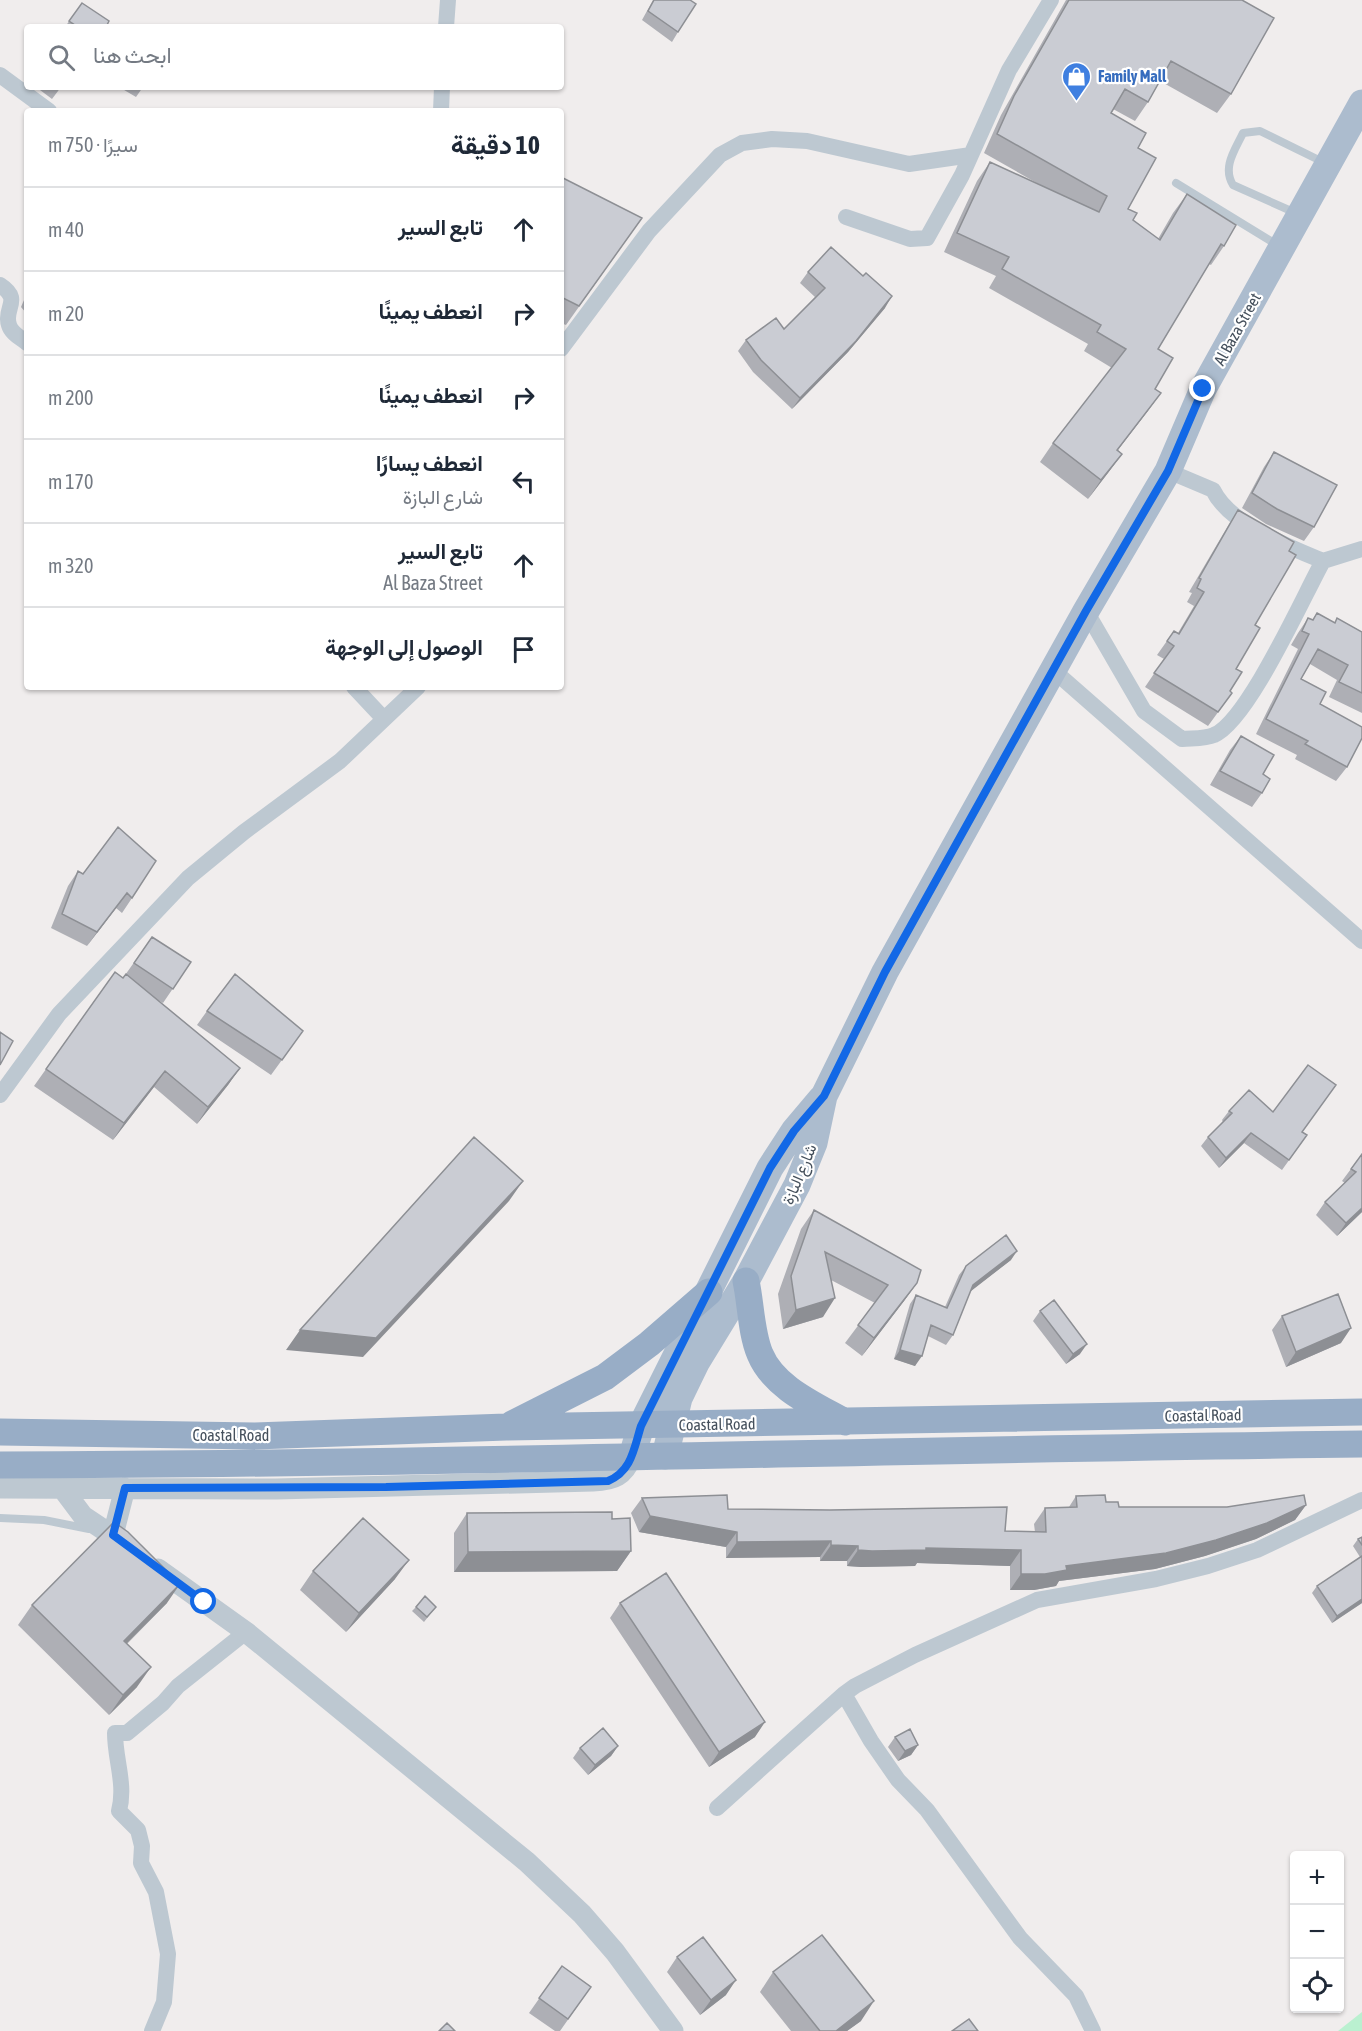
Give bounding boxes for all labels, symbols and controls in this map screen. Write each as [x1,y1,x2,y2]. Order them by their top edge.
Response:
search box [24,24,564,90]
icon: search [45,41,78,74]
text: ابحث هنا [93,42,172,68]
shop icon: Family Mall [1061,60,1093,102]
place label: Family Mall [1098,67,1167,85]
text: 10 دقيقة [451,130,540,160]
text: سيرًا · 750 m [48,133,138,156]
icon: ahead [507,213,540,246]
text: تابع السير [398,214,483,240]
text: 40 m [48,218,84,241]
street label: Al Baza Street [1210,289,1264,368]
icon: right [507,297,540,330]
text: انعطف يمينًا [379,298,483,324]
text: 20 m [48,302,84,325]
route end [1189,375,1215,401]
icon: right [507,381,540,414]
text: انعطف يمينًا [379,382,483,408]
text: 200 m [48,386,93,409]
text: انعطف يسارًا [376,450,483,476]
icon: left [507,465,540,498]
text: 170 m [48,470,93,493]
text: شارع البازة [403,485,483,508]
text: تابع السير [398,538,483,564]
icon: ahead [507,549,540,582]
text: 320 m [48,554,93,577]
text: Al Baza Street [383,571,483,594]
icon: arrive [507,633,540,666]
text: الوصول إلى الوجهة [325,634,483,660]
street label: شارع البازة [778,1141,823,1208]
street label: Coastal Road [1164,1405,1242,1425]
street label: Coastal Road [678,1414,756,1434]
street label: Coastal Road [193,1426,269,1444]
route start [190,1588,216,1614]
map controls [1290,1851,1344,2013]
button: + [1290,1851,1344,1905]
button: − [1290,1905,1344,1959]
button: locate [1290,1959,1344,2013]

